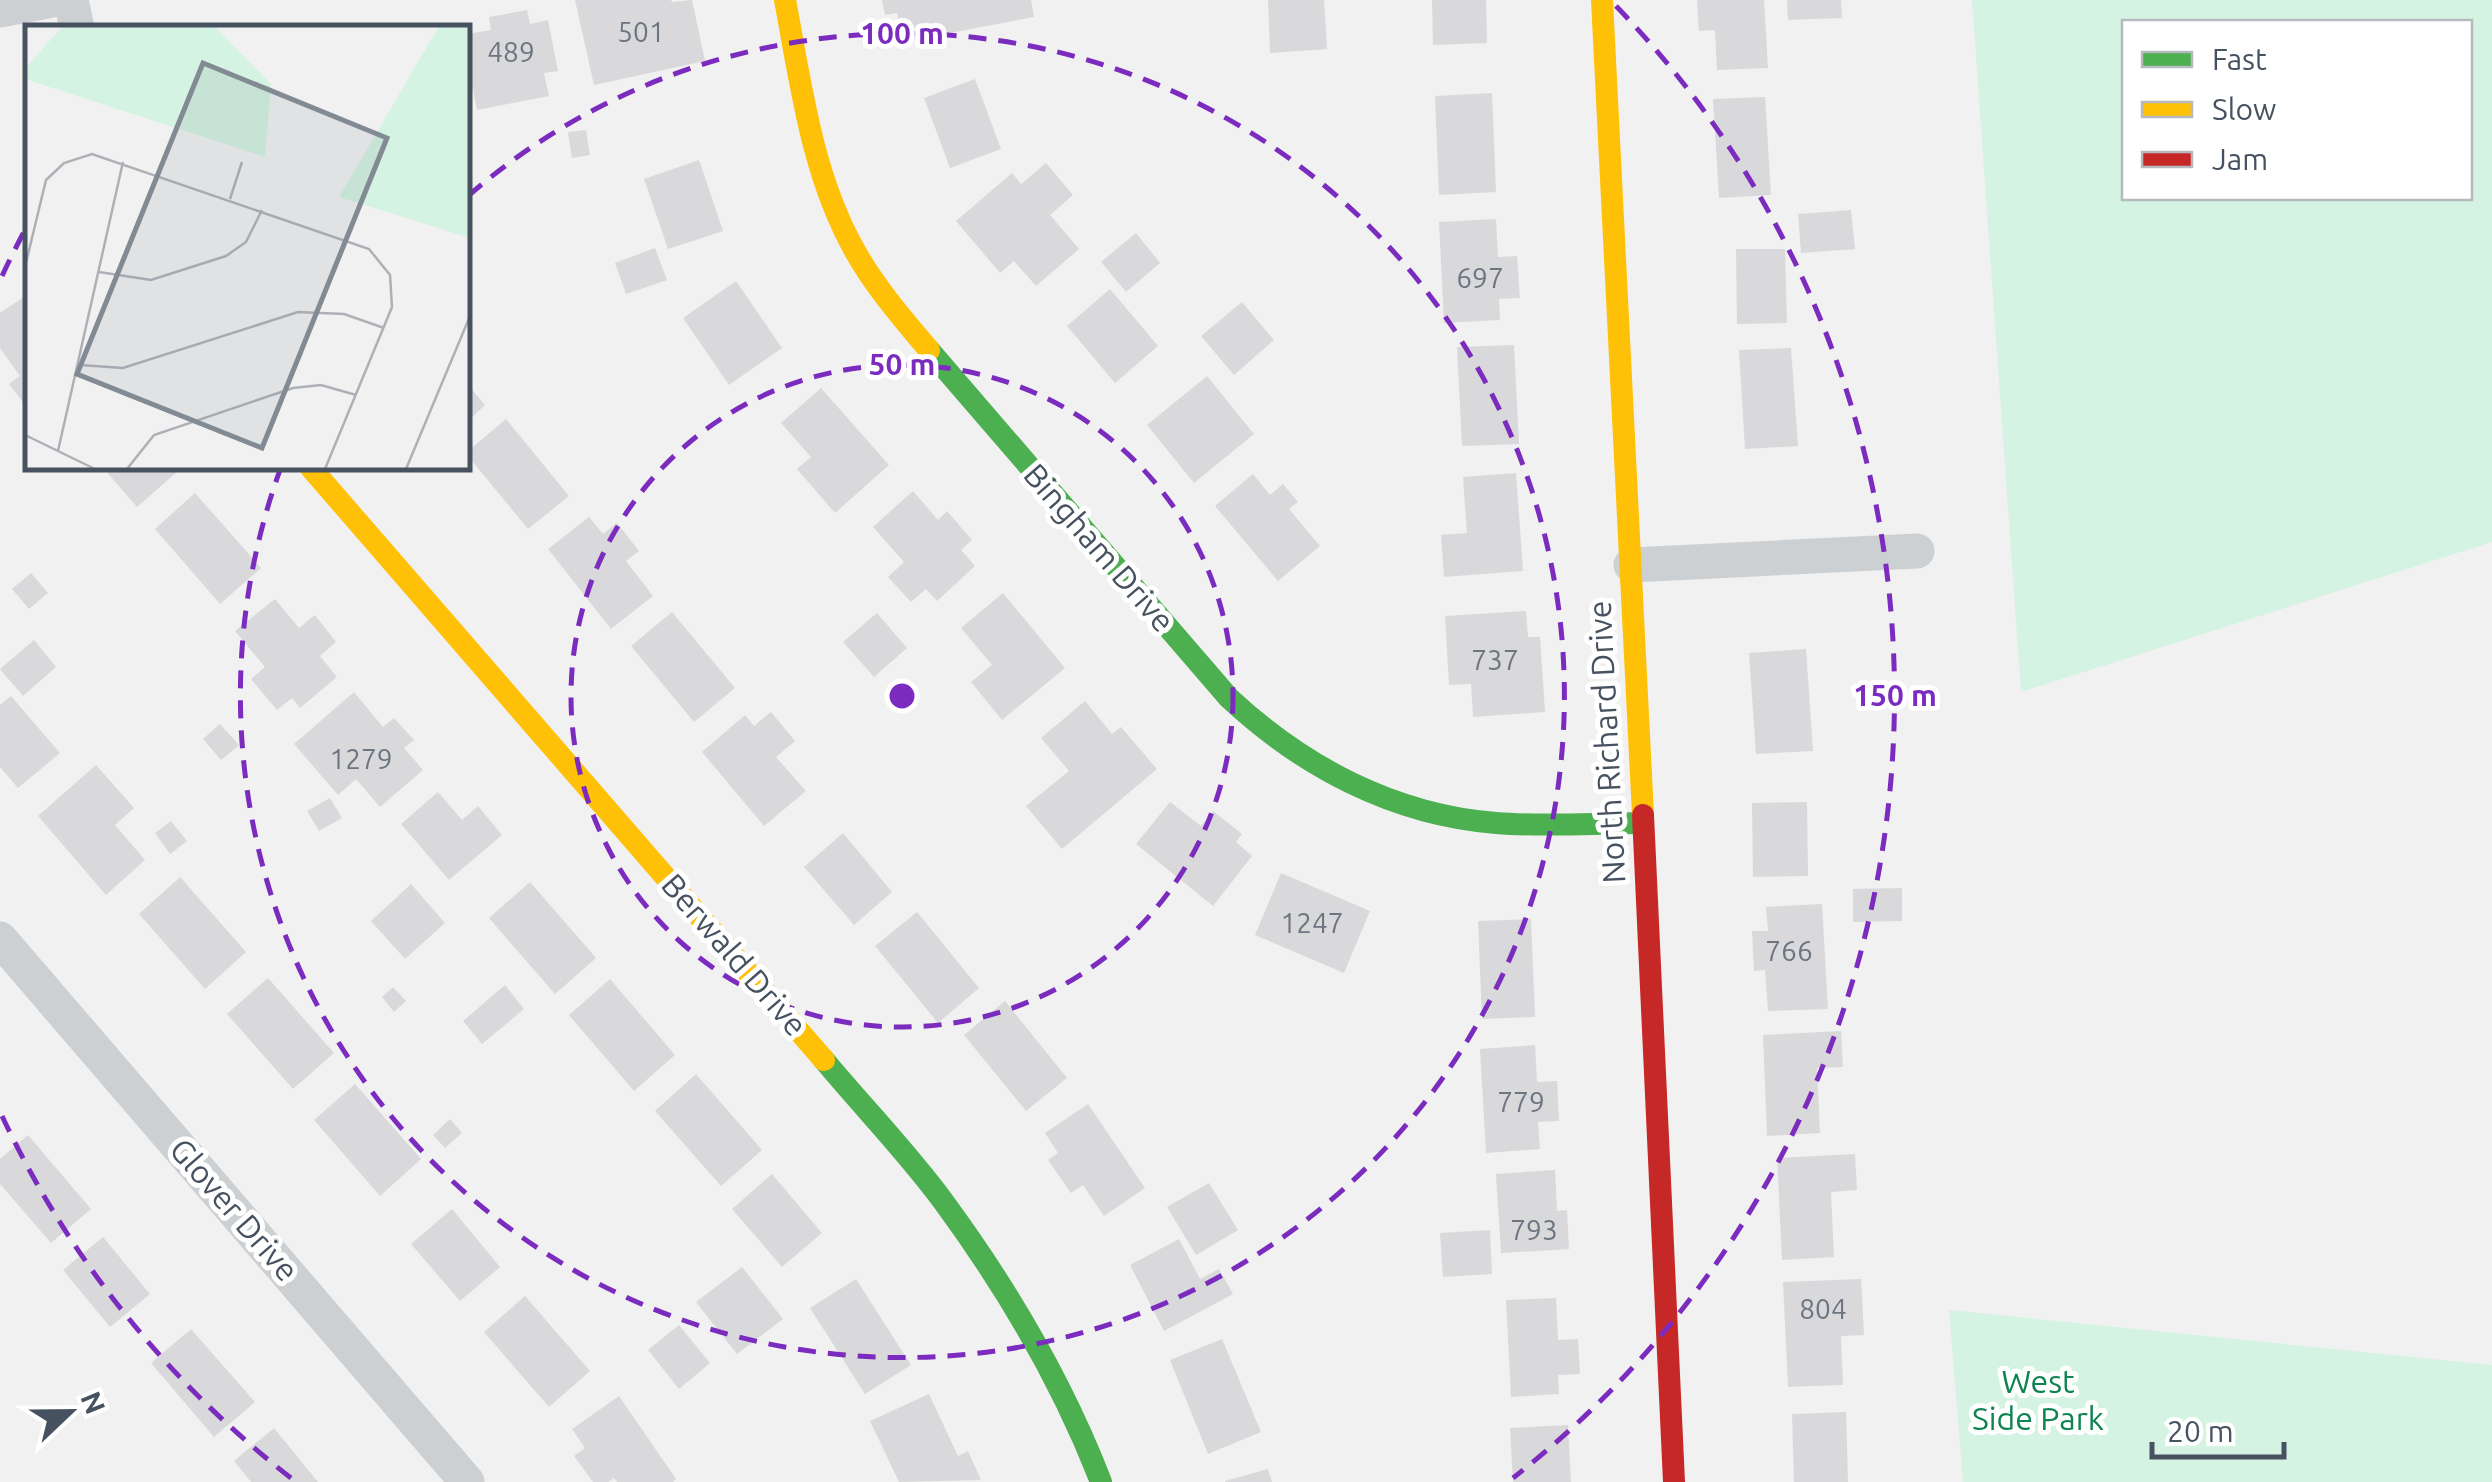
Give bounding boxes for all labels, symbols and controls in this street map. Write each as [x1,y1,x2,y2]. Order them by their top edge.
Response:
house number: 501 [617,16,665,47]
text: 100 m [860,16,944,50]
legend [2122,20,2472,200]
inset map [25,25,470,470]
house number: 489 [487,36,535,67]
text: Fast [2212,42,2267,76]
text: Slow [2212,92,2276,126]
text: Jam [2212,142,2268,176]
house number: 697 [1456,262,1504,293]
text: 50 m [869,347,935,381]
street label: Bingham Drive [1017,456,1182,638]
street label: North Richard Drive [1581,600,1631,884]
house number: 737 [1471,644,1519,675]
centre of rings [884,678,920,714]
text: 150 m [1853,678,1937,712]
house number: 1279 [329,743,393,774]
street label: Berwald Drive [655,866,815,1042]
house number: 1247 [1280,907,1344,938]
house number: 766 [1765,935,1813,966]
house number: 779 [1497,1086,1545,1117]
street label: Glover Drive [163,1131,306,1288]
house number: 793 [1510,1214,1558,1245]
house number: 804 [1799,1293,1847,1324]
north arrow [20,1362,120,1462]
park label: West Side Park [1972,1363,2104,1436]
text: N [75,1387,112,1418]
scale bar [2152,1397,2284,1459]
text: 20 m [2167,1414,2234,1448]

